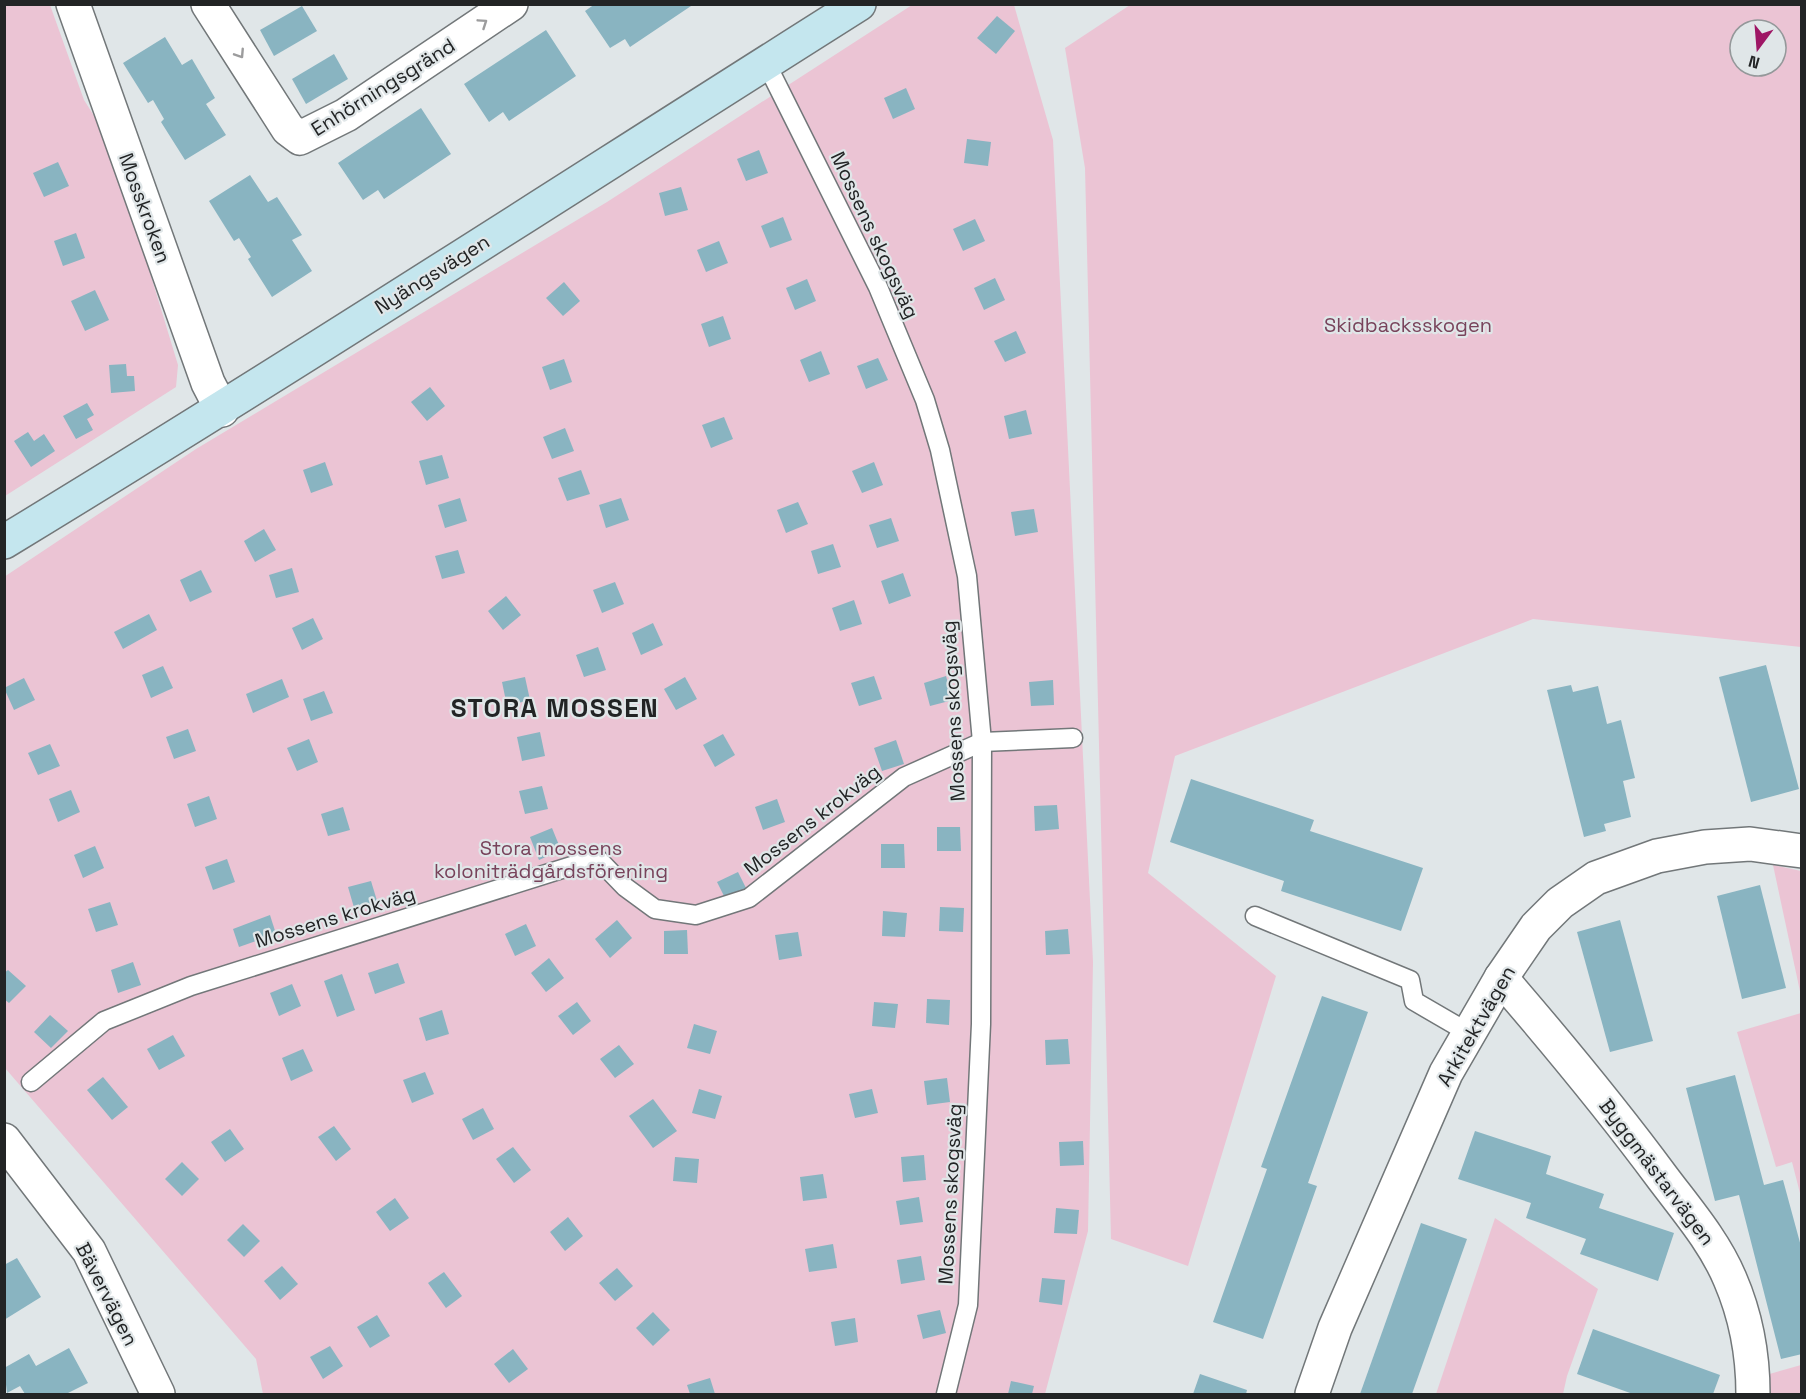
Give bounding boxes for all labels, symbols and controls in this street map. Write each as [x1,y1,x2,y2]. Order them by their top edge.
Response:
north arrow [1728,18,1788,78]
one-way arrow [477,19,488,30]
street label: Enhörningsgränd [306,32,460,142]
one-way arrow [232,48,244,58]
text: N [1746,50,1762,74]
street label: Mossens skogsväg [825,147,925,323]
street label: Mosskroken [113,149,177,267]
street label: Nyängsvägen [370,228,494,320]
park label: Skidbacksskogen [1324,312,1492,338]
street label: Mossens skogsväg [935,620,971,802]
district label: STORA MOSSEN [451,691,659,725]
street label: Mossens krokväg [739,759,885,881]
park label: Stora mossens koloniträdgårdsförening [434,835,668,884]
street label: Mossens krokväg [252,880,418,954]
street label: Arkitektvägen [1431,961,1521,1091]
street label: Byggmästarvägen [1593,1094,1721,1250]
street label: Mossens skogsväg [932,1103,968,1285]
street label: Bävervägen [70,1238,144,1350]

